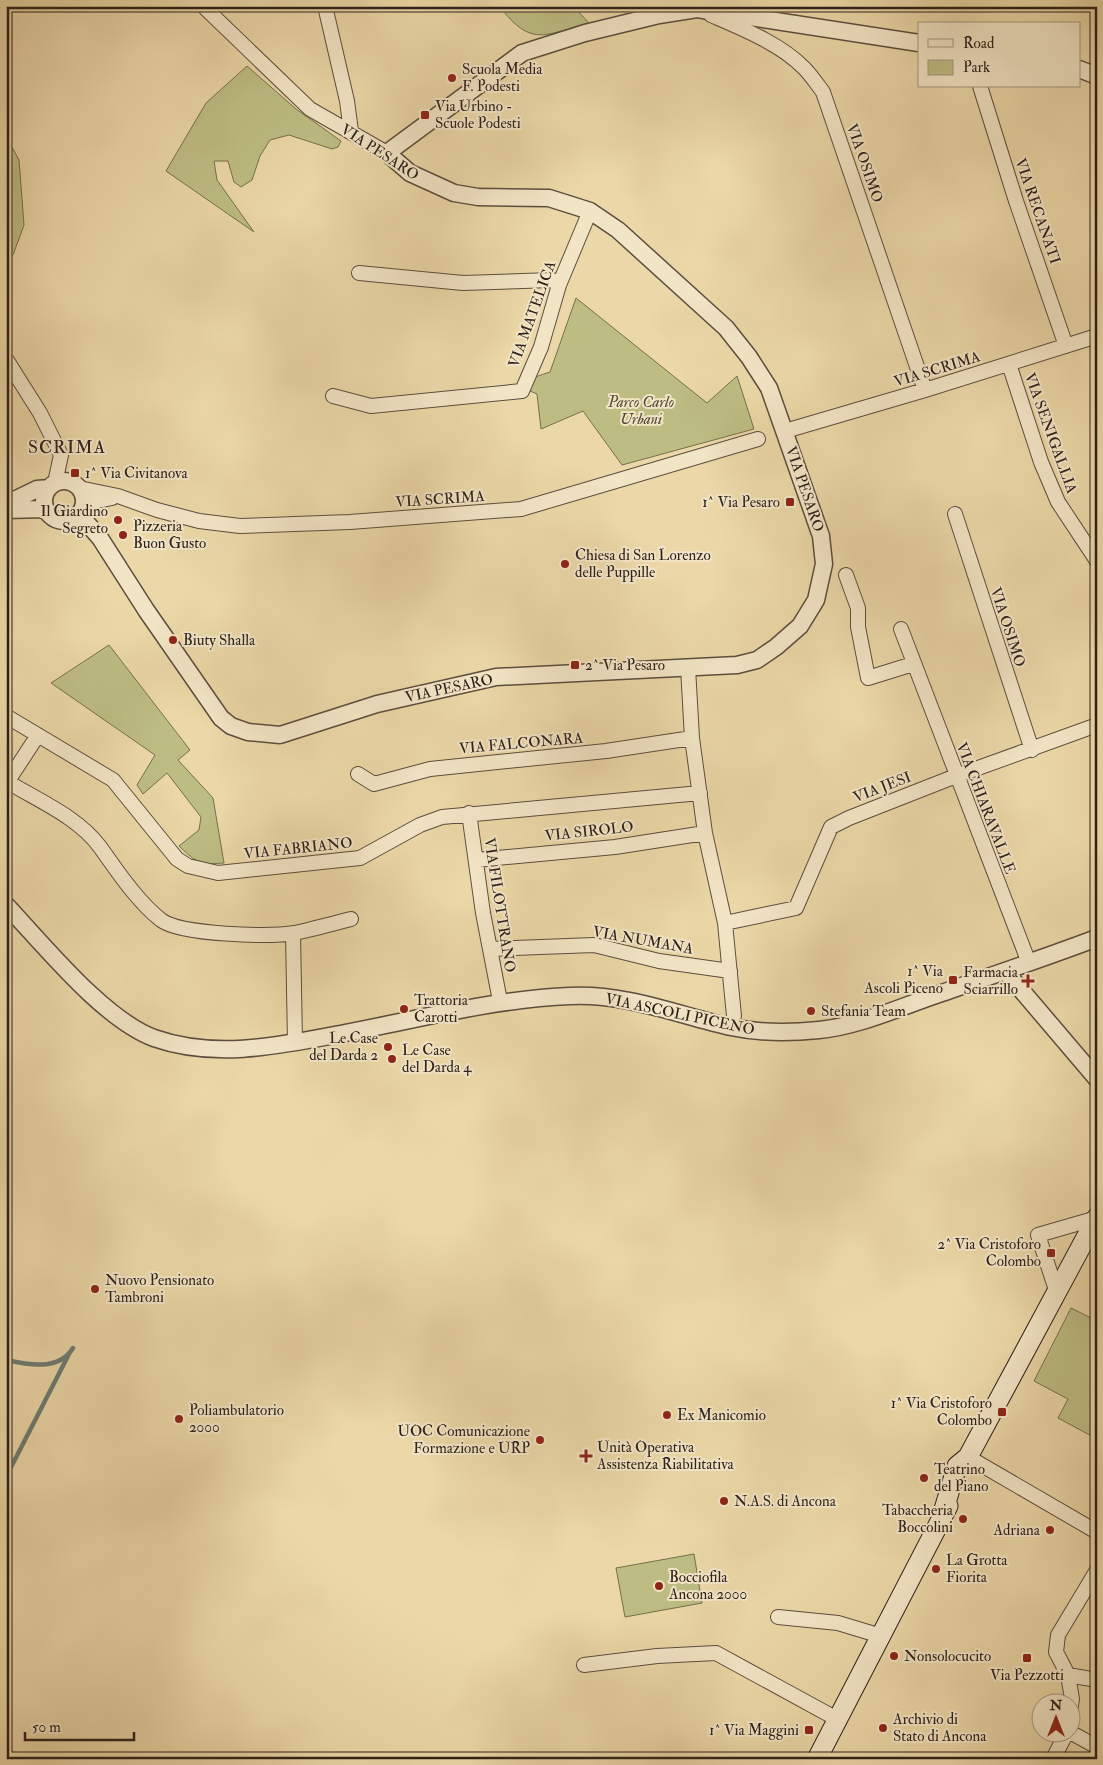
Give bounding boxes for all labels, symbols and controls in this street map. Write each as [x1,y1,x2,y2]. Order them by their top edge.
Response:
legend [918,22,1080,88]
text: Road [963,34,995,53]
text: Park [963,58,990,77]
place label: Scuola Media F. Podesti [462,60,543,96]
marker: Scuola Media F. Podesti [446,72,458,84]
place label: Via Urbino - Scuole Podesti [435,97,521,133]
marker: Via Urbino - Scuole Podesti [419,109,431,121]
street label: VIA PESARO [337,120,422,185]
street label: VIA OSIMO [842,121,887,205]
street label: VIA RECANATI [1011,156,1065,267]
street label: VIA MATELICA [504,258,561,370]
street label: VIA SCRIMA [892,347,983,392]
street label: VIA SENIGALLIA [1020,370,1081,497]
park label: Parco Carlo Urbani [607,393,674,429]
district label: SCRIMA [28,436,106,459]
street label: VIA PESARO [781,444,828,535]
place label: 1^ Via Civitanova [85,464,188,483]
marker: 1^ Via Civitanova [69,467,81,479]
street label: VIA SCRIMA [395,487,486,512]
place label: 1^ Via Pesaro [702,493,780,512]
marker: 1^ Via Pesaro [784,496,796,508]
place label: Il Giardino Segreto [40,502,108,538]
marker: Il Giardino Segreto [112,514,124,526]
place label: Pizzeria Buon Gusto [133,517,206,553]
marker: Pizzeria Buon Gusto [117,529,129,541]
place label: Chiesa di San Lorenzo delle Puppille [575,546,711,583]
marker: Chiesa di San Lorenzo delle Puppille [559,558,571,570]
street label: VIA OSIMO [986,585,1029,669]
place label: Biuty Shalla [183,631,256,650]
marker: Biuty Shalla [167,634,179,646]
place label: 2^ Via Pesaro [585,656,665,675]
marker: 2^ Via Pesaro [569,659,581,671]
street label: VIA PESARO [403,670,495,707]
street label: VIA FALCONARA [458,729,584,758]
street label: VIA CHIARAVALLE [952,740,1019,877]
street label: VIA JESI [850,768,914,808]
street label: VIA SIROLO [544,817,634,846]
street label: VIA FABRIANO [243,833,353,864]
street label: VIA FILOTTRANO [479,836,520,974]
street label: VIA NUMANA [591,922,695,959]
place label: 1^ Via Ascoli Piceno [863,962,944,998]
place label: Farmacia Sciarrillo [963,963,1019,999]
marker: 1^ Via Ascoli Piceno [947,974,959,986]
marker: Farmacia Sciarrillo [1022,975,1034,987]
street label: VIA ASCOLI PICENO [603,989,756,1040]
place label: Trattoria Carotti [414,991,469,1027]
place label: Stefania Team [821,1002,906,1021]
marker: Trattoria Carotti [398,1003,410,1015]
marker: Stefania Team [805,1005,817,1017]
place label: Le Case del Darda 2 [309,1029,378,1065]
marker: Le Case del Darda 2 [382,1041,394,1053]
place label: Le Case del Darda 4 [402,1041,472,1077]
marker: Le Case del Darda 4 [386,1053,398,1065]
place label: 2^ Via Cristoforo Colombo [937,1235,1041,1271]
marker: 2^ Via Cristoforo Colombo [1045,1247,1057,1259]
place label: Nuovo Pensionato Tambroni [105,1271,214,1307]
marker: Nuovo Pensionato Tambroni [89,1283,101,1295]
place label: 1^ Via Cristoforo Colombo [891,1394,992,1430]
place label: Poliambulatorio 2000 [189,1401,284,1437]
place label: Ex Manicomio [677,1406,766,1425]
marker: 1^ Via Cristoforo Colombo [996,1406,1008,1418]
marker: Ex Manicomio [661,1409,673,1421]
marker: Poliambulatorio 2000 [173,1413,185,1425]
place label: UOC Comunicazione Formazione e URP [397,1422,530,1458]
marker: UOC Comunicazione Formazione e URP [534,1434,546,1446]
place label: Unità Operativa Assistenza Riabilitativa [596,1438,735,1474]
marker: Unità Operativa Assistenza Riabilitativa [579,1449,593,1463]
place label: Teatrino del Piano [934,1460,988,1496]
marker: Teatrino del Piano [918,1472,930,1484]
place label: N.A.S. di Ancona [734,1492,837,1511]
marker: N.A.S. di Ancona [718,1495,730,1507]
place label: Tabaccheria Boccolini [882,1501,954,1537]
marker: Tabaccheria Boccolini [957,1513,969,1525]
place label: Adriana [992,1521,1041,1540]
marker: Adriana [1044,1524,1056,1536]
place label: La Grotta Fiorita [946,1551,1008,1587]
marker: La Grotta Fiorita [930,1563,942,1575]
place label: Bocciofila Ancona 2000 [668,1568,747,1604]
marker: Bocciofila Ancona 2000 [653,1580,665,1592]
place label: Nonsolocucito [904,1647,991,1666]
marker: Nonsolocucito [888,1650,900,1662]
marker: Via Pezzotti [1021,1652,1033,1664]
place label: Via Pezzotti [990,1666,1064,1685]
north arrow [1030,1692,1080,1742]
text: N [1049,1697,1063,1714]
scale bar [25,1710,134,1742]
place label: Archivio di Stato di Ancona [892,1710,987,1746]
text: 50 m [32,1718,61,1737]
place label: 1^ Via Maggini [709,1721,799,1740]
marker: Archivio di Stato di Ancona [877,1722,889,1734]
marker: 1^ Via Maggini [803,1724,815,1736]

